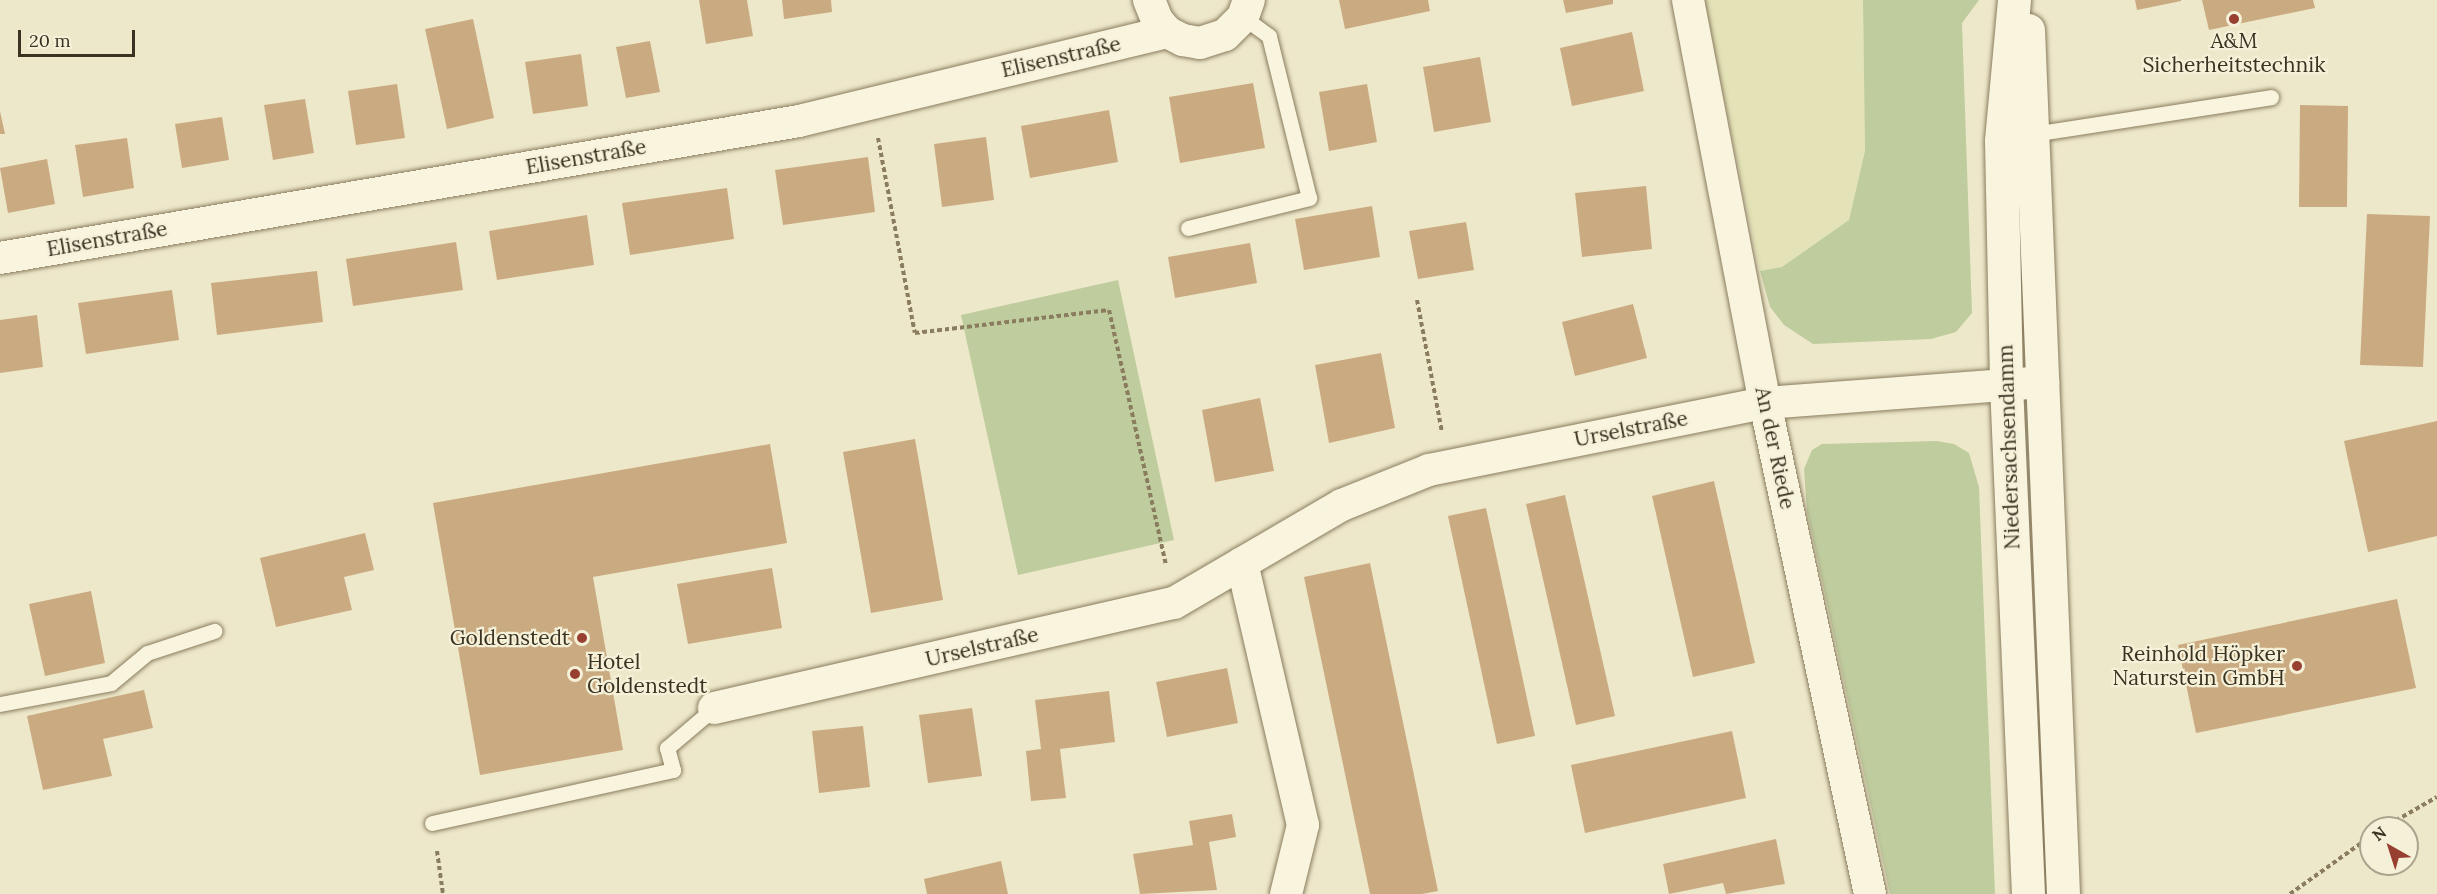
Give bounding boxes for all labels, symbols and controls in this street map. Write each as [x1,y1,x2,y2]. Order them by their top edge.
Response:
marker: A&M Sicherheitstechnik [2227,12,2241,26]
scale bar [21,18,138,56]
place label: A&M Sicherheitstechnik [2143,28,2325,78]
text: 20 m [29,29,71,52]
street label: Elisenstraße [999,31,1123,83]
street label: Elisenstraße [524,134,648,180]
street label: Elisenstraße [45,216,169,262]
street label: Niedersachsendamm [1993,344,2025,550]
street label: An der Riede [1750,385,1800,511]
street label: Urselstraße [1572,406,1690,452]
street label: Urselstraße [923,622,1041,672]
place label: Goldenstedt [450,625,570,651]
marker: Goldenstedt [575,631,589,645]
place label: Reinhold Höpker Naturstein GmbH [2112,641,2285,691]
place label: Hotel Goldenstedt [587,649,707,699]
marker: Reinhold Höpker Naturstein GmbH [2290,659,2304,673]
marker: Hotel Goldenstedt [568,667,582,681]
north arrow [2359,816,2419,876]
text: N [2368,822,2390,845]

